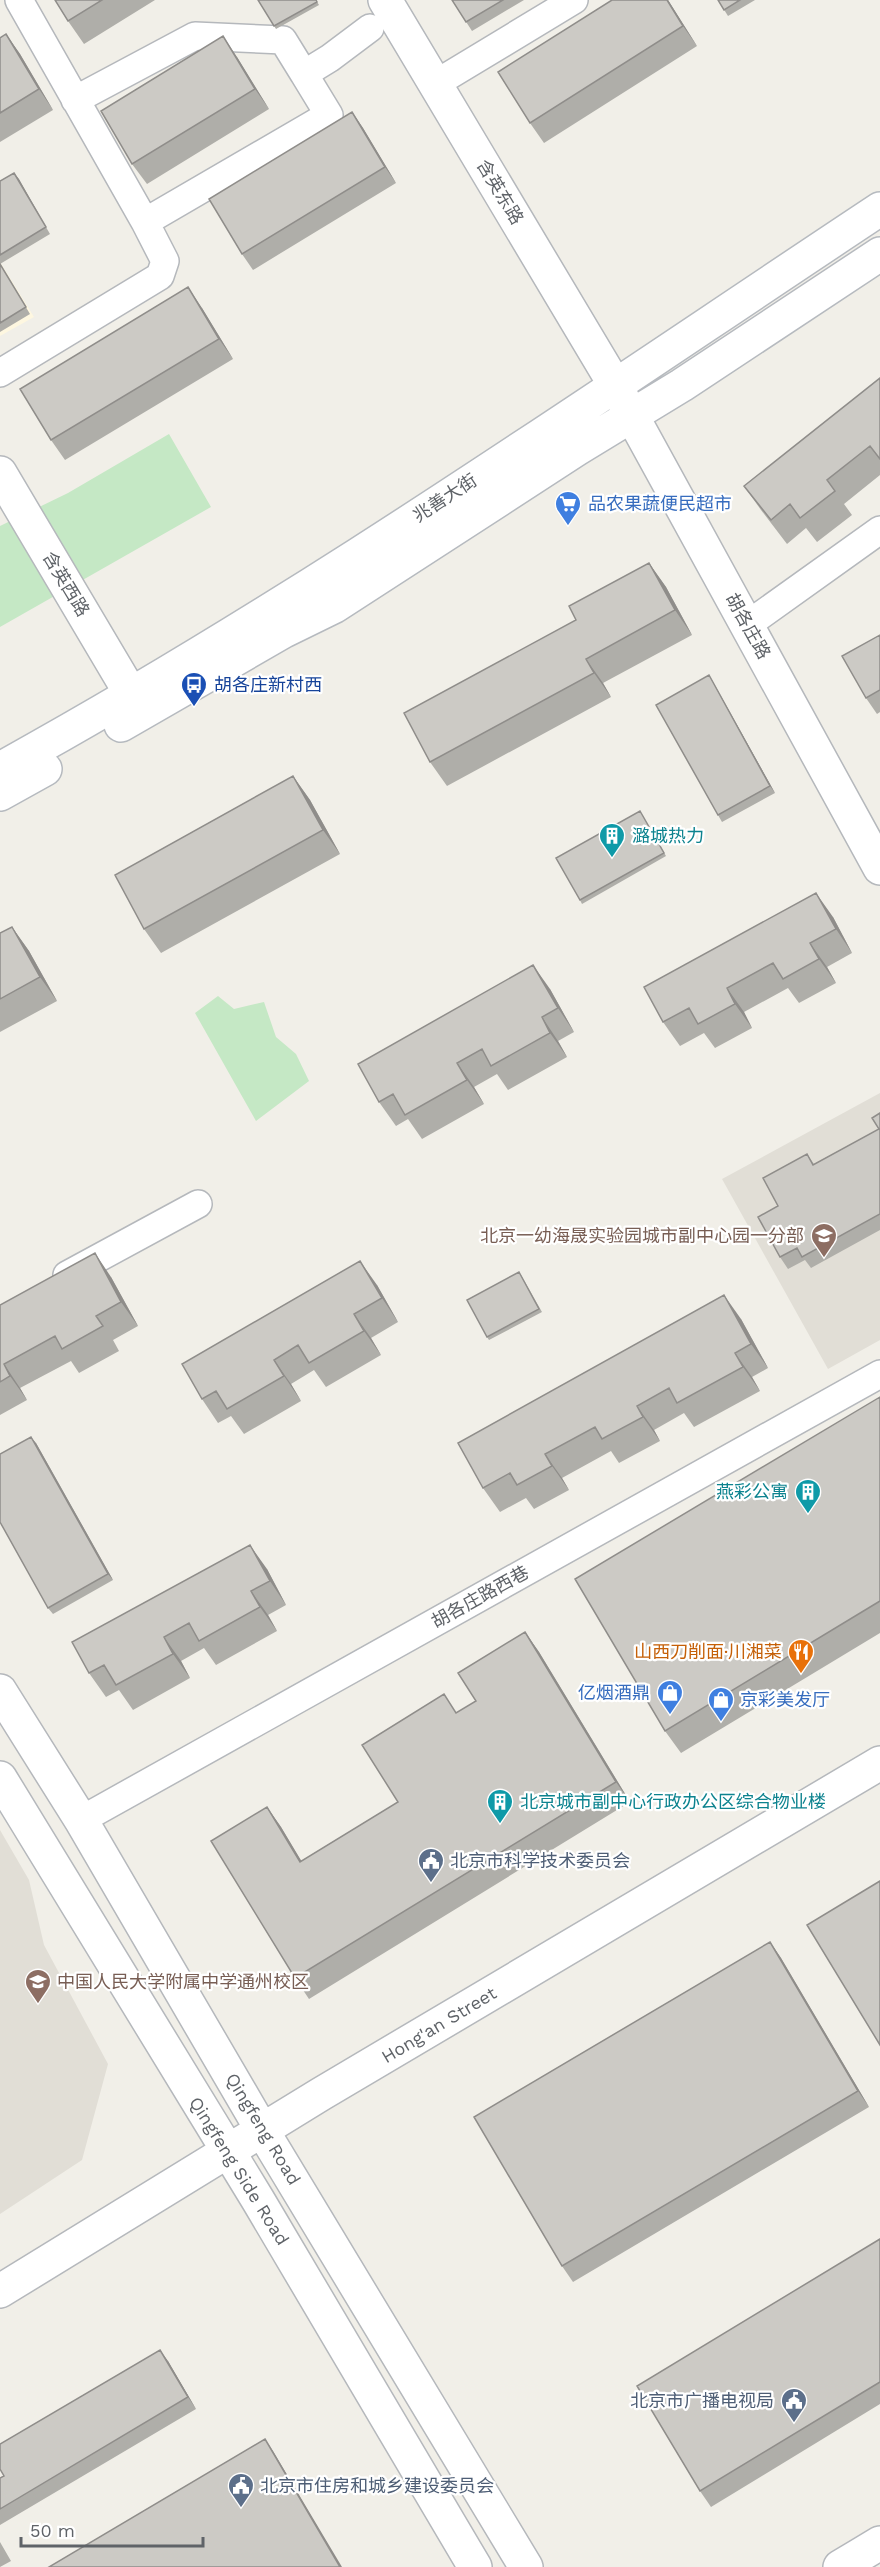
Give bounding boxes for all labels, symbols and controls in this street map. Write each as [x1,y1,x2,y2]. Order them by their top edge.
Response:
street label: 含英东路 [473,155,528,228]
street label: 兆善大街 [409,469,481,526]
supermarket icon: 品农果蔬便民超市 [553,489,583,527]
place label: 品农果蔬便民超市 [588,493,732,514]
street label: 含英西路 [39,547,94,620]
street label: 胡各庄路 [722,589,775,662]
bus stop icon: 胡各庄新村西 [179,670,209,708]
place label: 胡各庄新村西 [214,674,322,695]
building icon: 潞城热力 [597,821,627,859]
place label: 潞城热力 [632,825,704,846]
school or university icon: 北京一幼海晟实验园城市副中心园一分部 [809,1221,839,1259]
place label: 北京一幼海晟实验园城市副中心园一分部 [480,1225,804,1246]
building icon: 燕彩公寓 [793,1477,823,1515]
place label: 燕彩公寓 [716,1481,788,1502]
street label: 胡各庄路西巷 [427,1561,532,1632]
restaurant icon: 山西刀削面·川湘菜 [786,1637,816,1675]
place label: 山西刀削面·川湘菜 [634,1641,782,1662]
shop icon: 亿烟酒鼎 [655,1678,685,1716]
place label: 亿烟酒鼎 [578,1682,650,1703]
shop icon: 京彩美发厅 [706,1685,736,1723]
place label: 京彩美发厅 [740,1689,830,1710]
building icon: 北京城市副中心行政办公区综合物业楼 [485,1787,515,1825]
place label: 北京城市副中心行政办公区综合物业楼 [520,1791,826,1812]
public building icon: 北京市科学技术委员会 [416,1846,446,1884]
place label: 北京市科学技术委员会 [450,1850,630,1871]
school or university icon: 中国人民大学附属中学通州校区 [23,1967,53,2005]
place label: 中国人民大学附属中学通州校区 [57,1971,309,1992]
street label: Hong'an Street [377,1982,500,2067]
street label: Qingfeng Road [222,2069,305,2189]
street label: Qingfeng Side Road [185,2093,294,2249]
public building icon: 北京市广播电视局 [779,2386,809,2424]
place label: 北京市广播电视局 [630,2390,774,2411]
public building icon: 北京市住房和城乡建设委员会 [226,2471,256,2509]
place label: 北京市住房和城乡建设委员会 [260,2475,494,2496]
scale bar [21,2510,202,2548]
text: 50 m [30,2520,75,2541]

